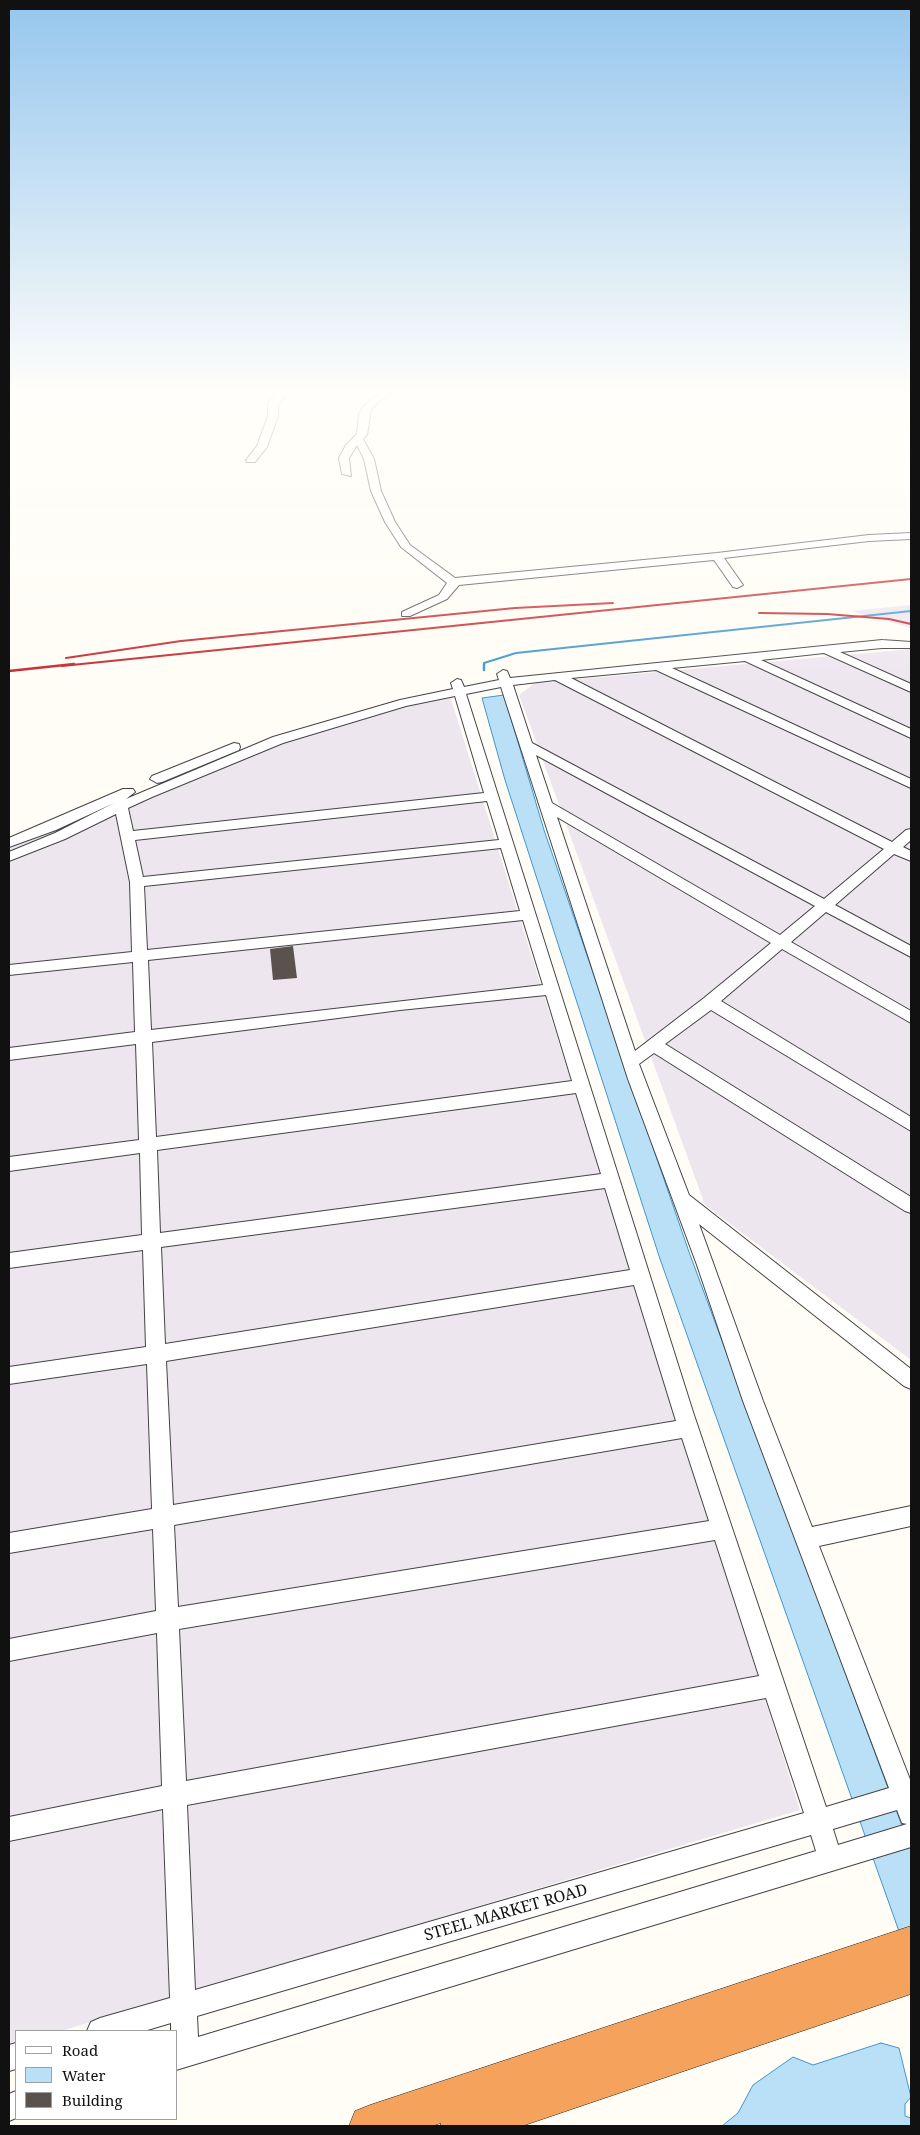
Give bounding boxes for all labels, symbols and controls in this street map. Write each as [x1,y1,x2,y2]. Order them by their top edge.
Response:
street label: STEEL MARKET ROAD [422,1881,590,1945]
legend [15,2030,178,2120]
text: Road [62,2040,98,2060]
text: Water [62,2065,105,2085]
text: Building [62,2090,123,2110]

